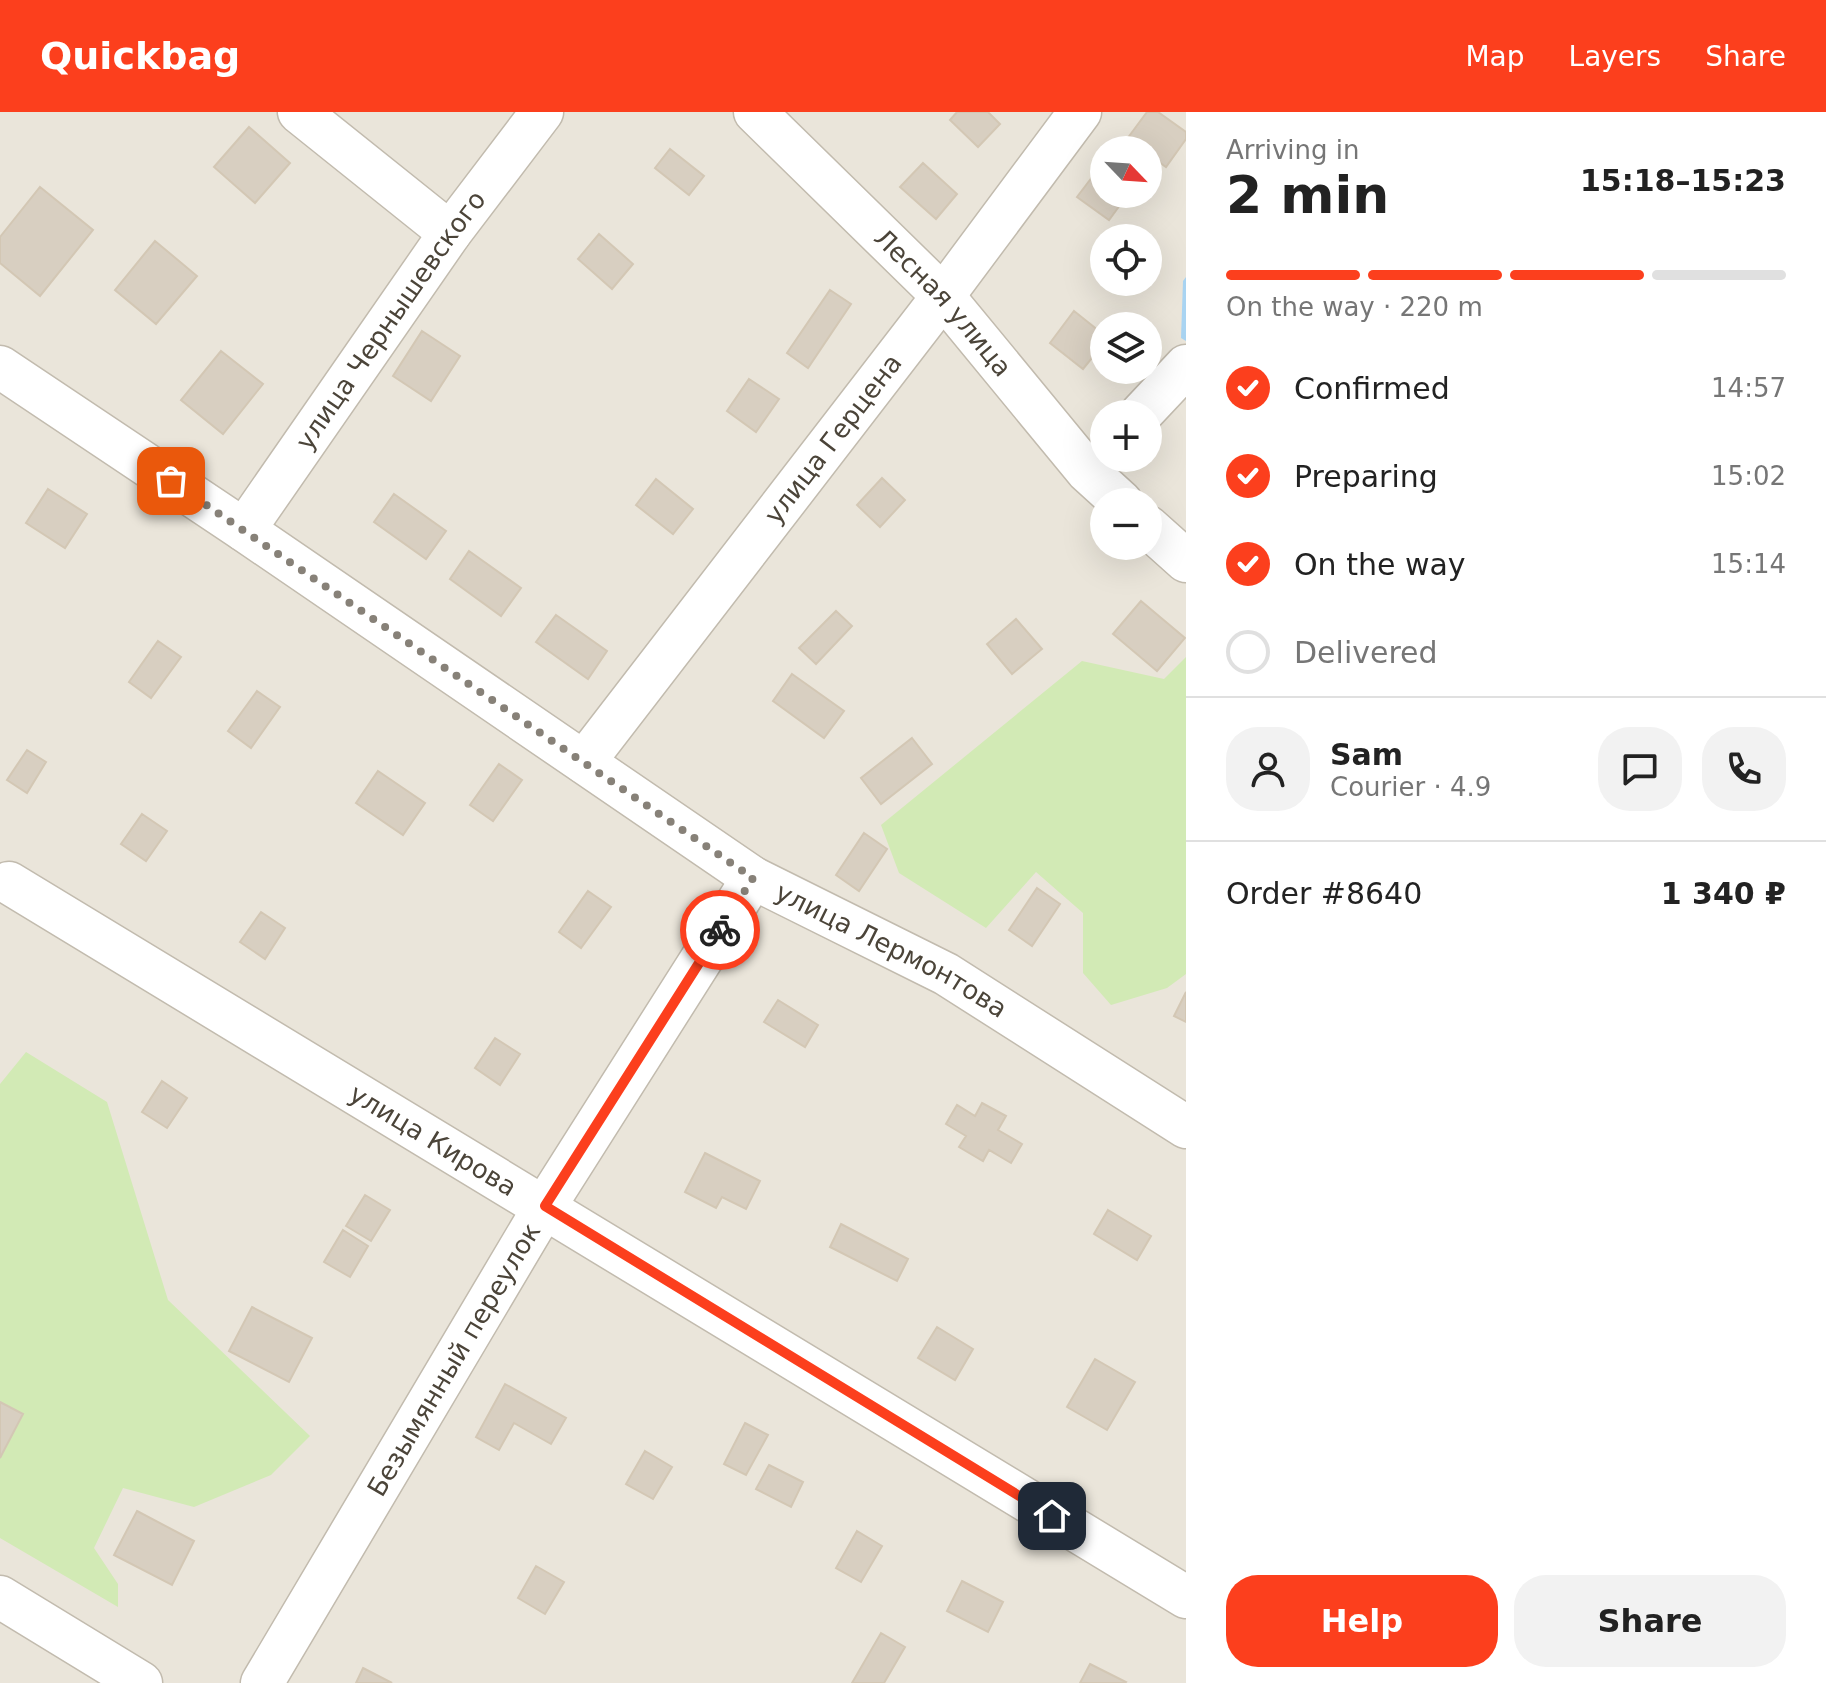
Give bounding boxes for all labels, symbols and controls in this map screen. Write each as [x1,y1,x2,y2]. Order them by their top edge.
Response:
text: Quickbag [40,34,240,78]
text: Map [1465,40,1525,73]
text: Layers [1569,40,1661,73]
text: Share [1705,40,1786,73]
text: Arriving in [1226,135,1360,165]
north arrow [1090,136,1162,208]
map controls [1090,136,1162,560]
text: 15:18–15:23 [1580,163,1786,198]
text: 2 min [1226,165,1389,225]
street label: улица Чернышевского [289,185,492,455]
street label: Лесная улица [868,223,1018,382]
button: locate [1090,224,1162,296]
text: On the way · 220 m [1226,292,1483,322]
button: layers [1090,312,1162,384]
street label: улица Герцена [758,348,908,529]
icon: check [1226,366,1270,410]
text: Confirmed [1294,371,1450,406]
text: 14:57 [1711,373,1786,403]
button: + [1090,400,1162,472]
pin [137,447,205,515]
icon: check [1226,454,1270,498]
icon: bag [149,459,193,503]
text: Preparing [1294,459,1438,494]
text: 15:02 [1711,461,1786,491]
button: − [1090,488,1162,560]
icon: check [1226,542,1270,586]
text: On the way [1294,547,1466,582]
text: 15:14 [1711,549,1786,579]
text: Delivered [1294,635,1438,670]
button: person [1226,727,1310,811]
button: chat [1598,727,1682,811]
button: phone [1702,727,1786,811]
text: Sam [1330,737,1403,772]
text: Courier · 4.9 [1330,772,1491,802]
text: Order #8640 [1226,876,1422,911]
text: 1 340 ₽ [1661,876,1786,911]
street label: улица Лермонтова [771,877,1013,1024]
courier [680,890,760,970]
icon: bike [698,908,742,952]
street label: улица Кирова [344,1078,522,1202]
street label: Безымянный переулок [361,1218,546,1502]
pin [1018,1482,1086,1550]
icon: home [1030,1494,1074,1538]
button: Help [1226,1575,1498,1667]
button: Share [1514,1575,1786,1667]

